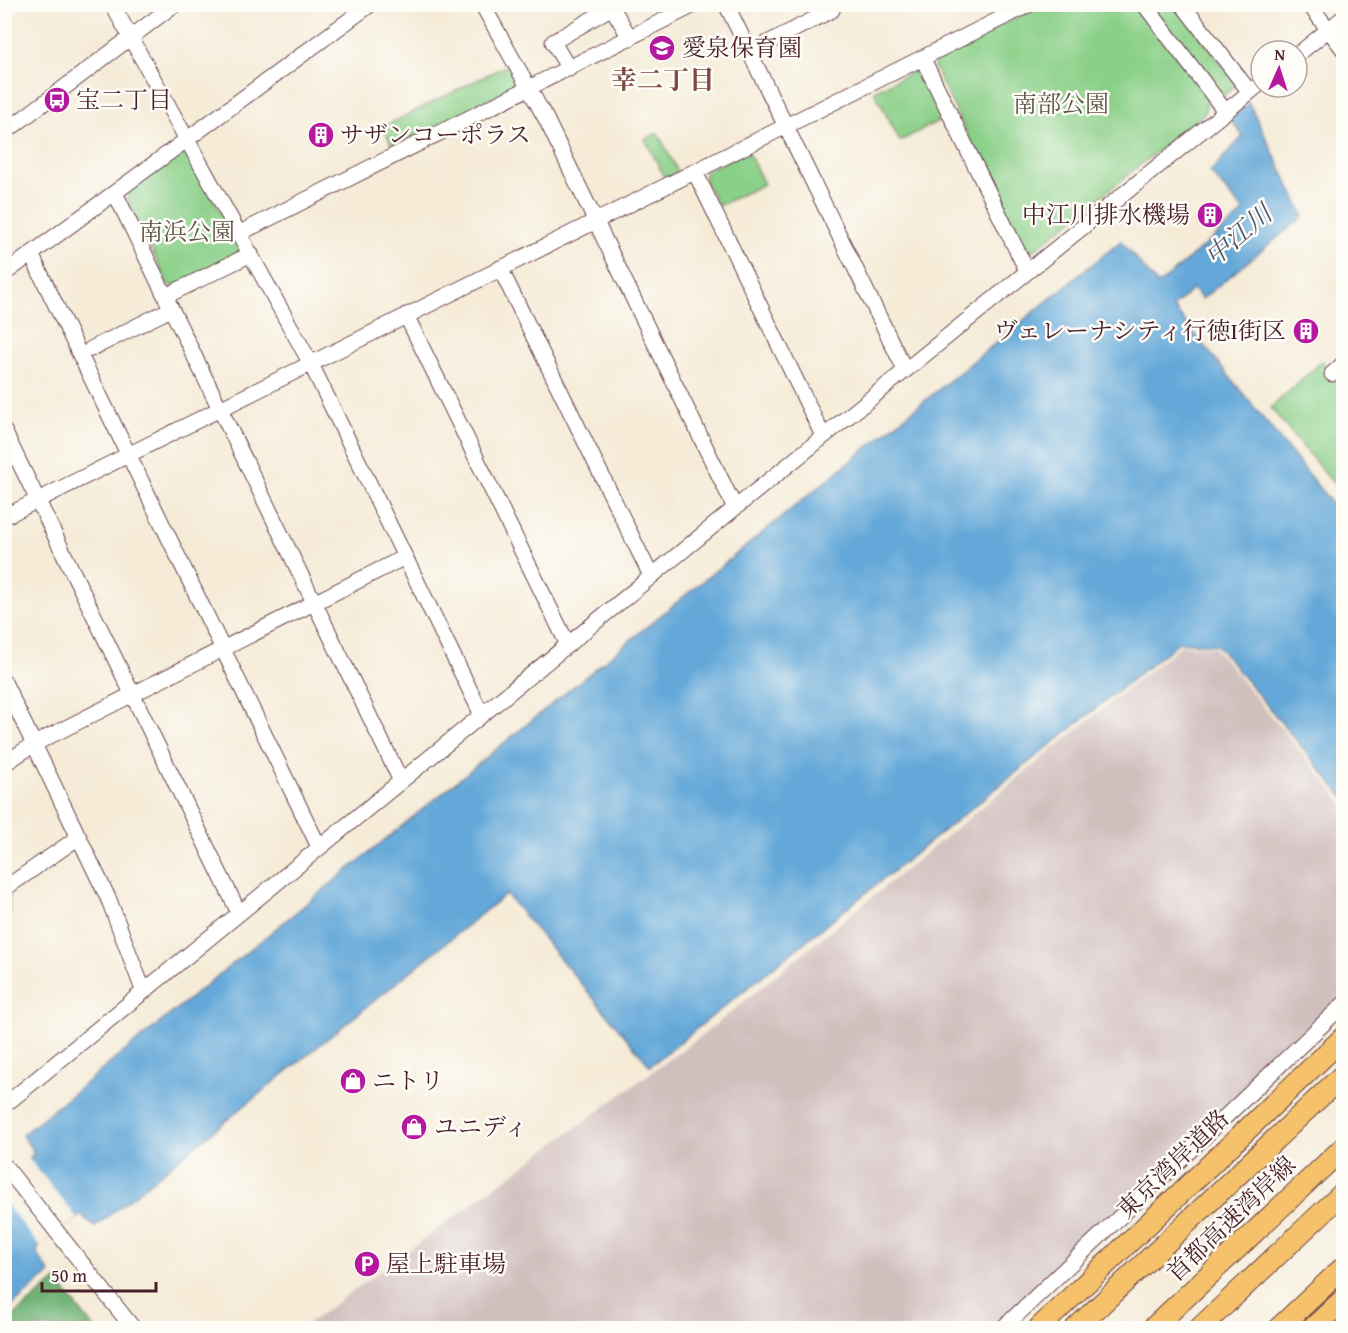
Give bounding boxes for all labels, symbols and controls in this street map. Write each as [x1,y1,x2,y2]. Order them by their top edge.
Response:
place label: 愛泉保育園 [682,30,802,65]
school or university icon: 愛泉保育園 [647,33,677,63]
north arrow [1249,39,1309,99]
text: N [1274,42,1286,66]
district label: 幸二丁目 [611,60,715,99]
place label: 宝二丁目 [76,82,172,117]
bus stop icon: 宝二丁目 [42,85,72,115]
park label: 南部公園 [1013,86,1109,121]
place label: サザンコーポラス [340,117,531,152]
building icon: サザンコーポラス [306,120,336,150]
water label: 中江川 [1195,193,1282,275]
place label: 中江川排水機場 [1022,197,1190,232]
building icon: 中江川排水機場 [1195,200,1225,230]
park label: 南浜公園 [139,214,235,249]
place label: ヴェレーナシティ行徳Ⅰ街区 [994,313,1286,348]
building icon: ヴェレーナシティ行徳Ⅰ街区 [1291,316,1321,346]
place label: ニトリ [372,1063,444,1098]
shop icon: ニトリ [338,1066,368,1096]
street label: 東京湾岸道路 [1109,1101,1237,1226]
place label: ユニディ [434,1109,528,1144]
shop icon: ユニディ [399,1112,429,1142]
street label: 首都高速湾岸線 [1158,1148,1303,1290]
place label: 屋上駐車場 [386,1246,506,1281]
parking icon: 屋上駐車場 [352,1249,382,1279]
scale bar [42,1255,156,1293]
text: 50 m [51,1262,87,1289]

